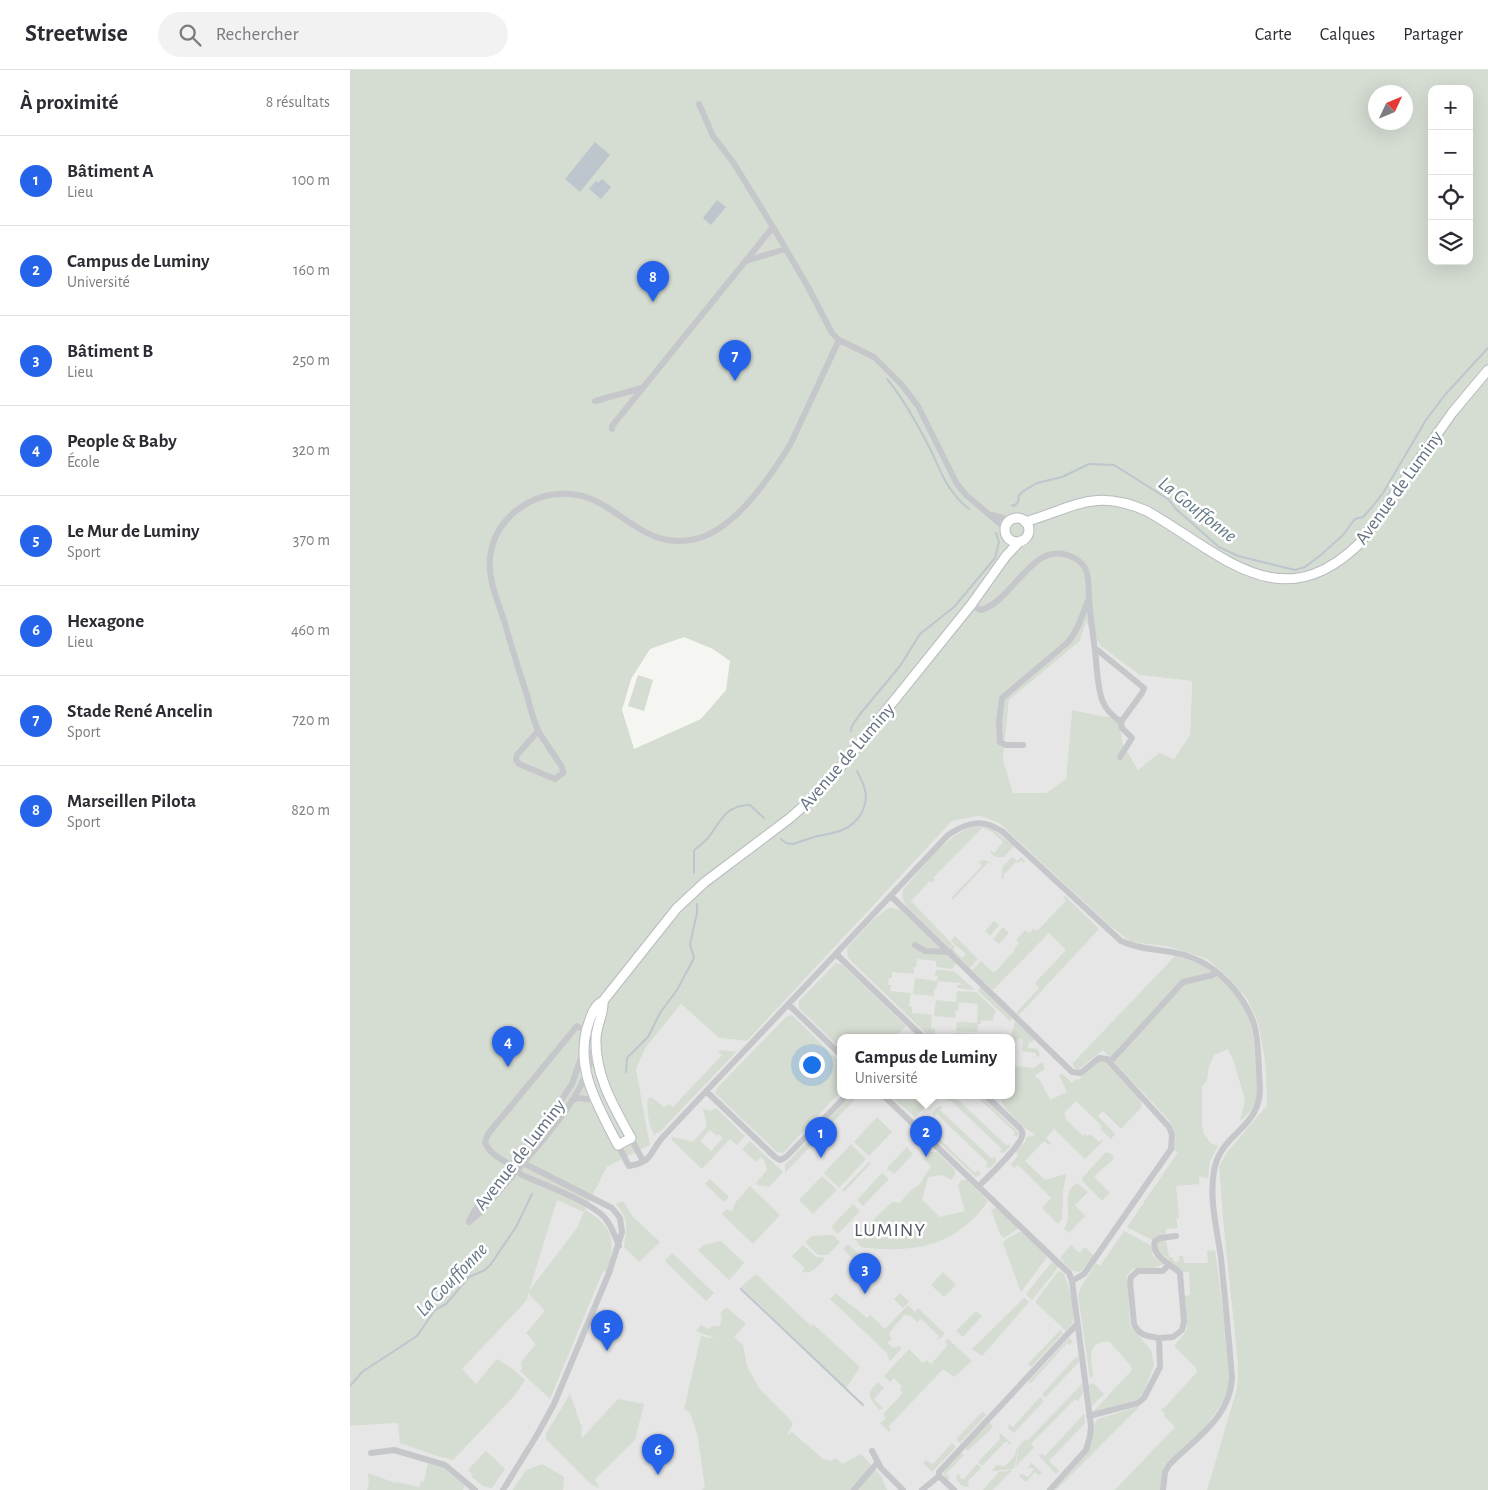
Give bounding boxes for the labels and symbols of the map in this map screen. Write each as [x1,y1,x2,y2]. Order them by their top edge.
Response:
north arrow [1368,85,1413,130]
pin: 8 [637,261,669,302]
pin: 7 [719,340,751,381]
street label: Avenue de Luminy [1352,428,1447,548]
water label: La Gouffonne [1155,473,1241,547]
street label: Avenue de Luminy [796,700,899,814]
pin: 4 [492,1026,524,1067]
your location [799,1052,825,1078]
street label: Avenue de Luminy [471,1096,569,1214]
pin: 2 [910,1116,942,1157]
pin: 1 [805,1117,837,1158]
district label: LUMINY [854,1220,926,1240]
water label: La Gouffonne [412,1239,492,1320]
pin: 3 [849,1253,881,1294]
pin: 5 [591,1310,623,1351]
pin: 6 [642,1434,674,1475]

